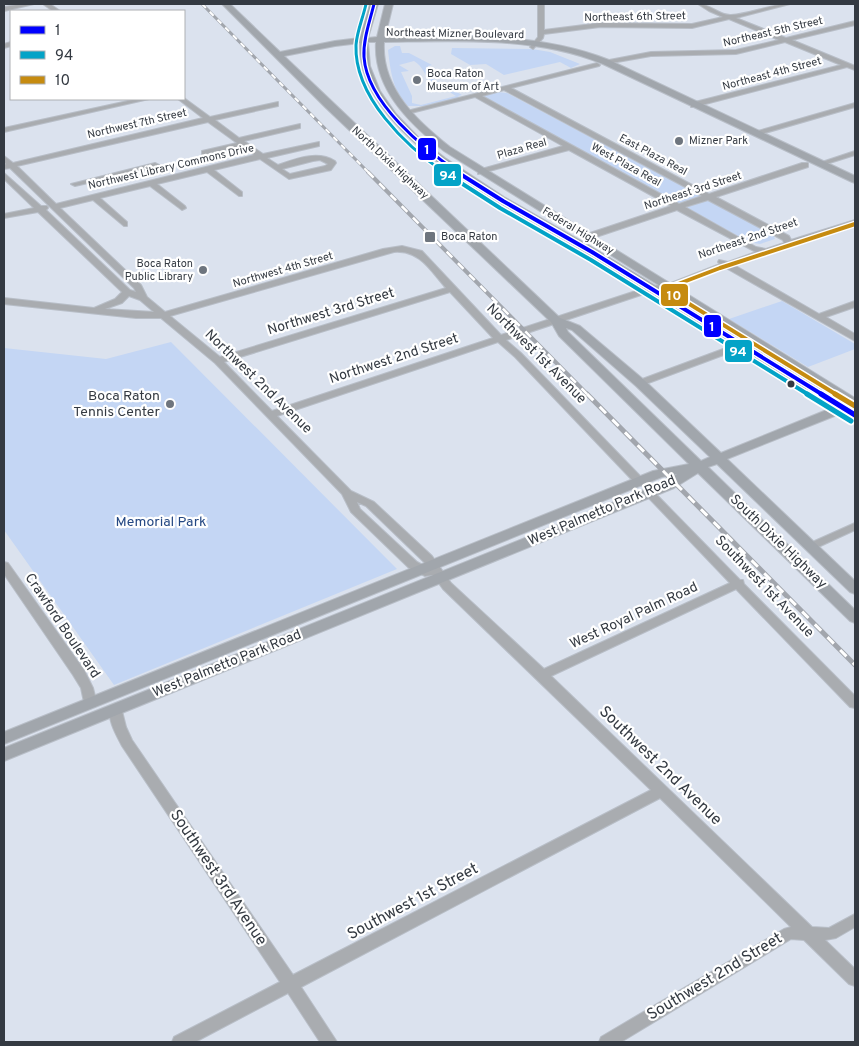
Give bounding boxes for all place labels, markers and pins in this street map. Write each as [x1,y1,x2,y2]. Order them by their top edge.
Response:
place label: Boca Raton Museum of Art [427,67,499,94]
marker: Boca Raton Museum of Art [411,74,423,86]
place label: Mizner Park [689,134,748,148]
marker: Mizner Park [673,135,685,147]
marker: Boca Raton [423,230,437,244]
place label: Boca Raton [441,230,498,244]
place label: Boca Raton Public Library [125,257,193,284]
marker: Boca Raton Public Library [197,264,209,276]
unlabelled marker [786,379,796,389]
place label: Boca Raton Tennis Center [73,388,161,421]
marker: Boca Raton Tennis Center [164,398,176,410]

